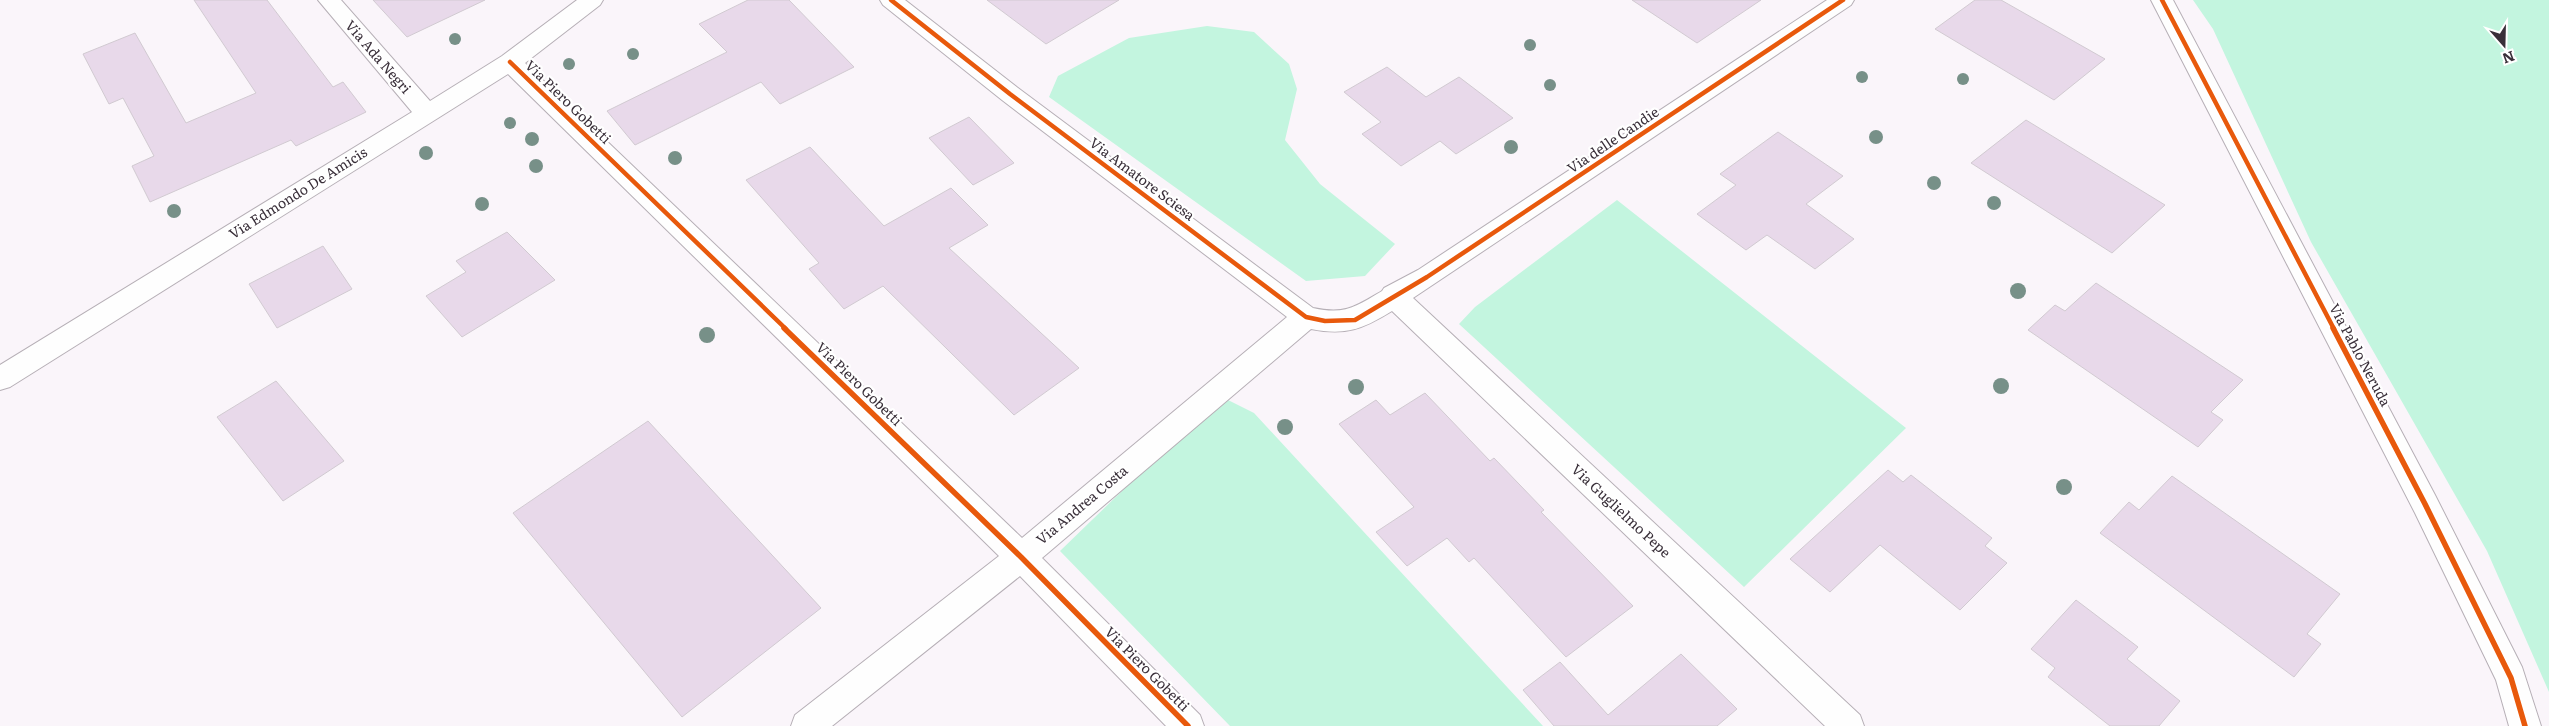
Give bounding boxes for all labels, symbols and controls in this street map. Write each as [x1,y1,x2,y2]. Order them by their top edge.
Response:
street label: Via Ada Negri [341,15,417,98]
north arrow [2479,20,2529,70]
text: N [2500,47,2518,70]
street label: Via Piero Gobetti [521,55,616,148]
street label: Via delle Candie [1563,101,1662,177]
street label: Via Amatore Sciesa [1086,132,1200,225]
street label: Via Edmondo De Amicis [224,141,371,243]
street label: Via Pablo Neruda [2325,299,2397,410]
street label: Via Piero Gobetti [812,337,907,430]
street label: Via Guglielmo Pepe [1568,459,1676,562]
street label: Via Andrea Costa [1031,460,1132,549]
street label: Via Piero Gobetti [1101,621,1195,715]

